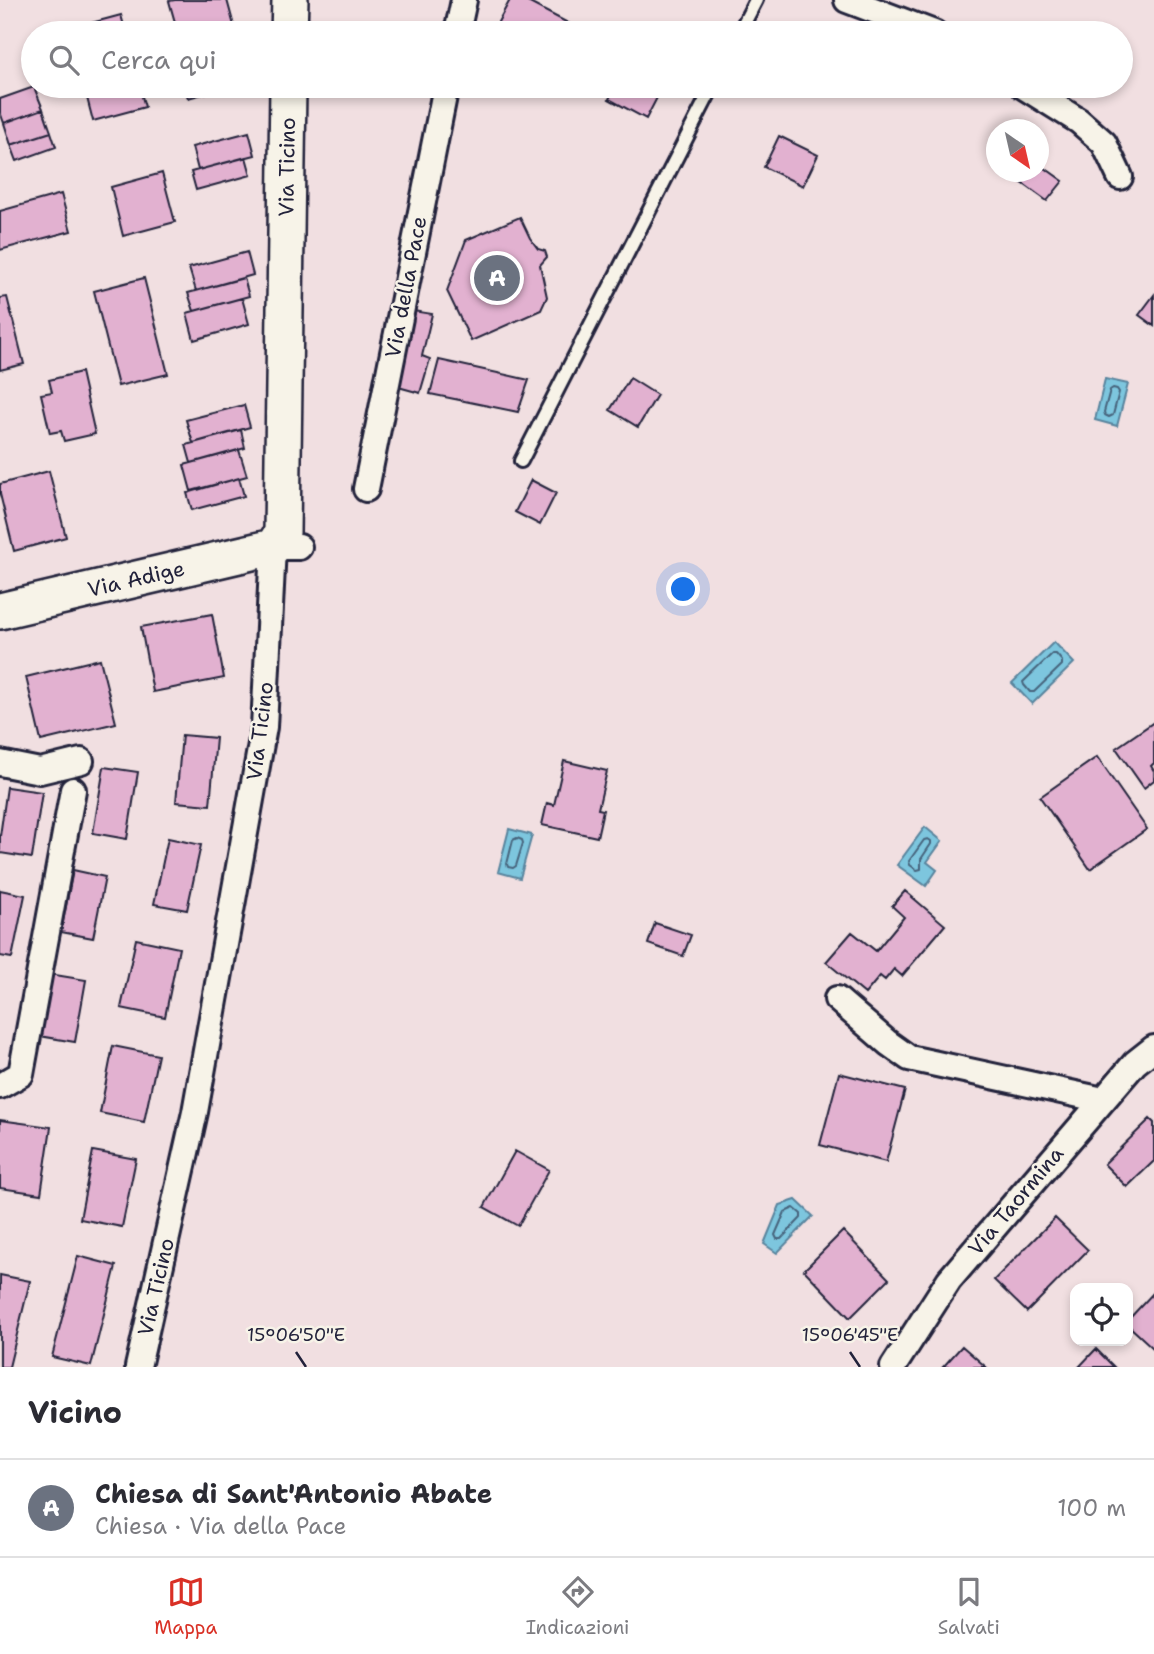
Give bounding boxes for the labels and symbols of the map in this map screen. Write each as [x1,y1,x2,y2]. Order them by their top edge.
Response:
street label: Via Ticino [272,117,302,217]
north arrow [986,119,1049,182]
street label: Via della Pace [379,214,433,360]
pin: A [474,252,520,304]
street label: Via Adige [85,554,187,604]
your location [666,572,700,606]
street label: Via Ticino [240,680,280,782]
street label: Via Taormina [962,1140,1070,1262]
street label: Via Ticino [131,1235,181,1339]
text: 15°06'50"E [247,1323,345,1347]
text: 15°06'45"E [802,1323,898,1347]

